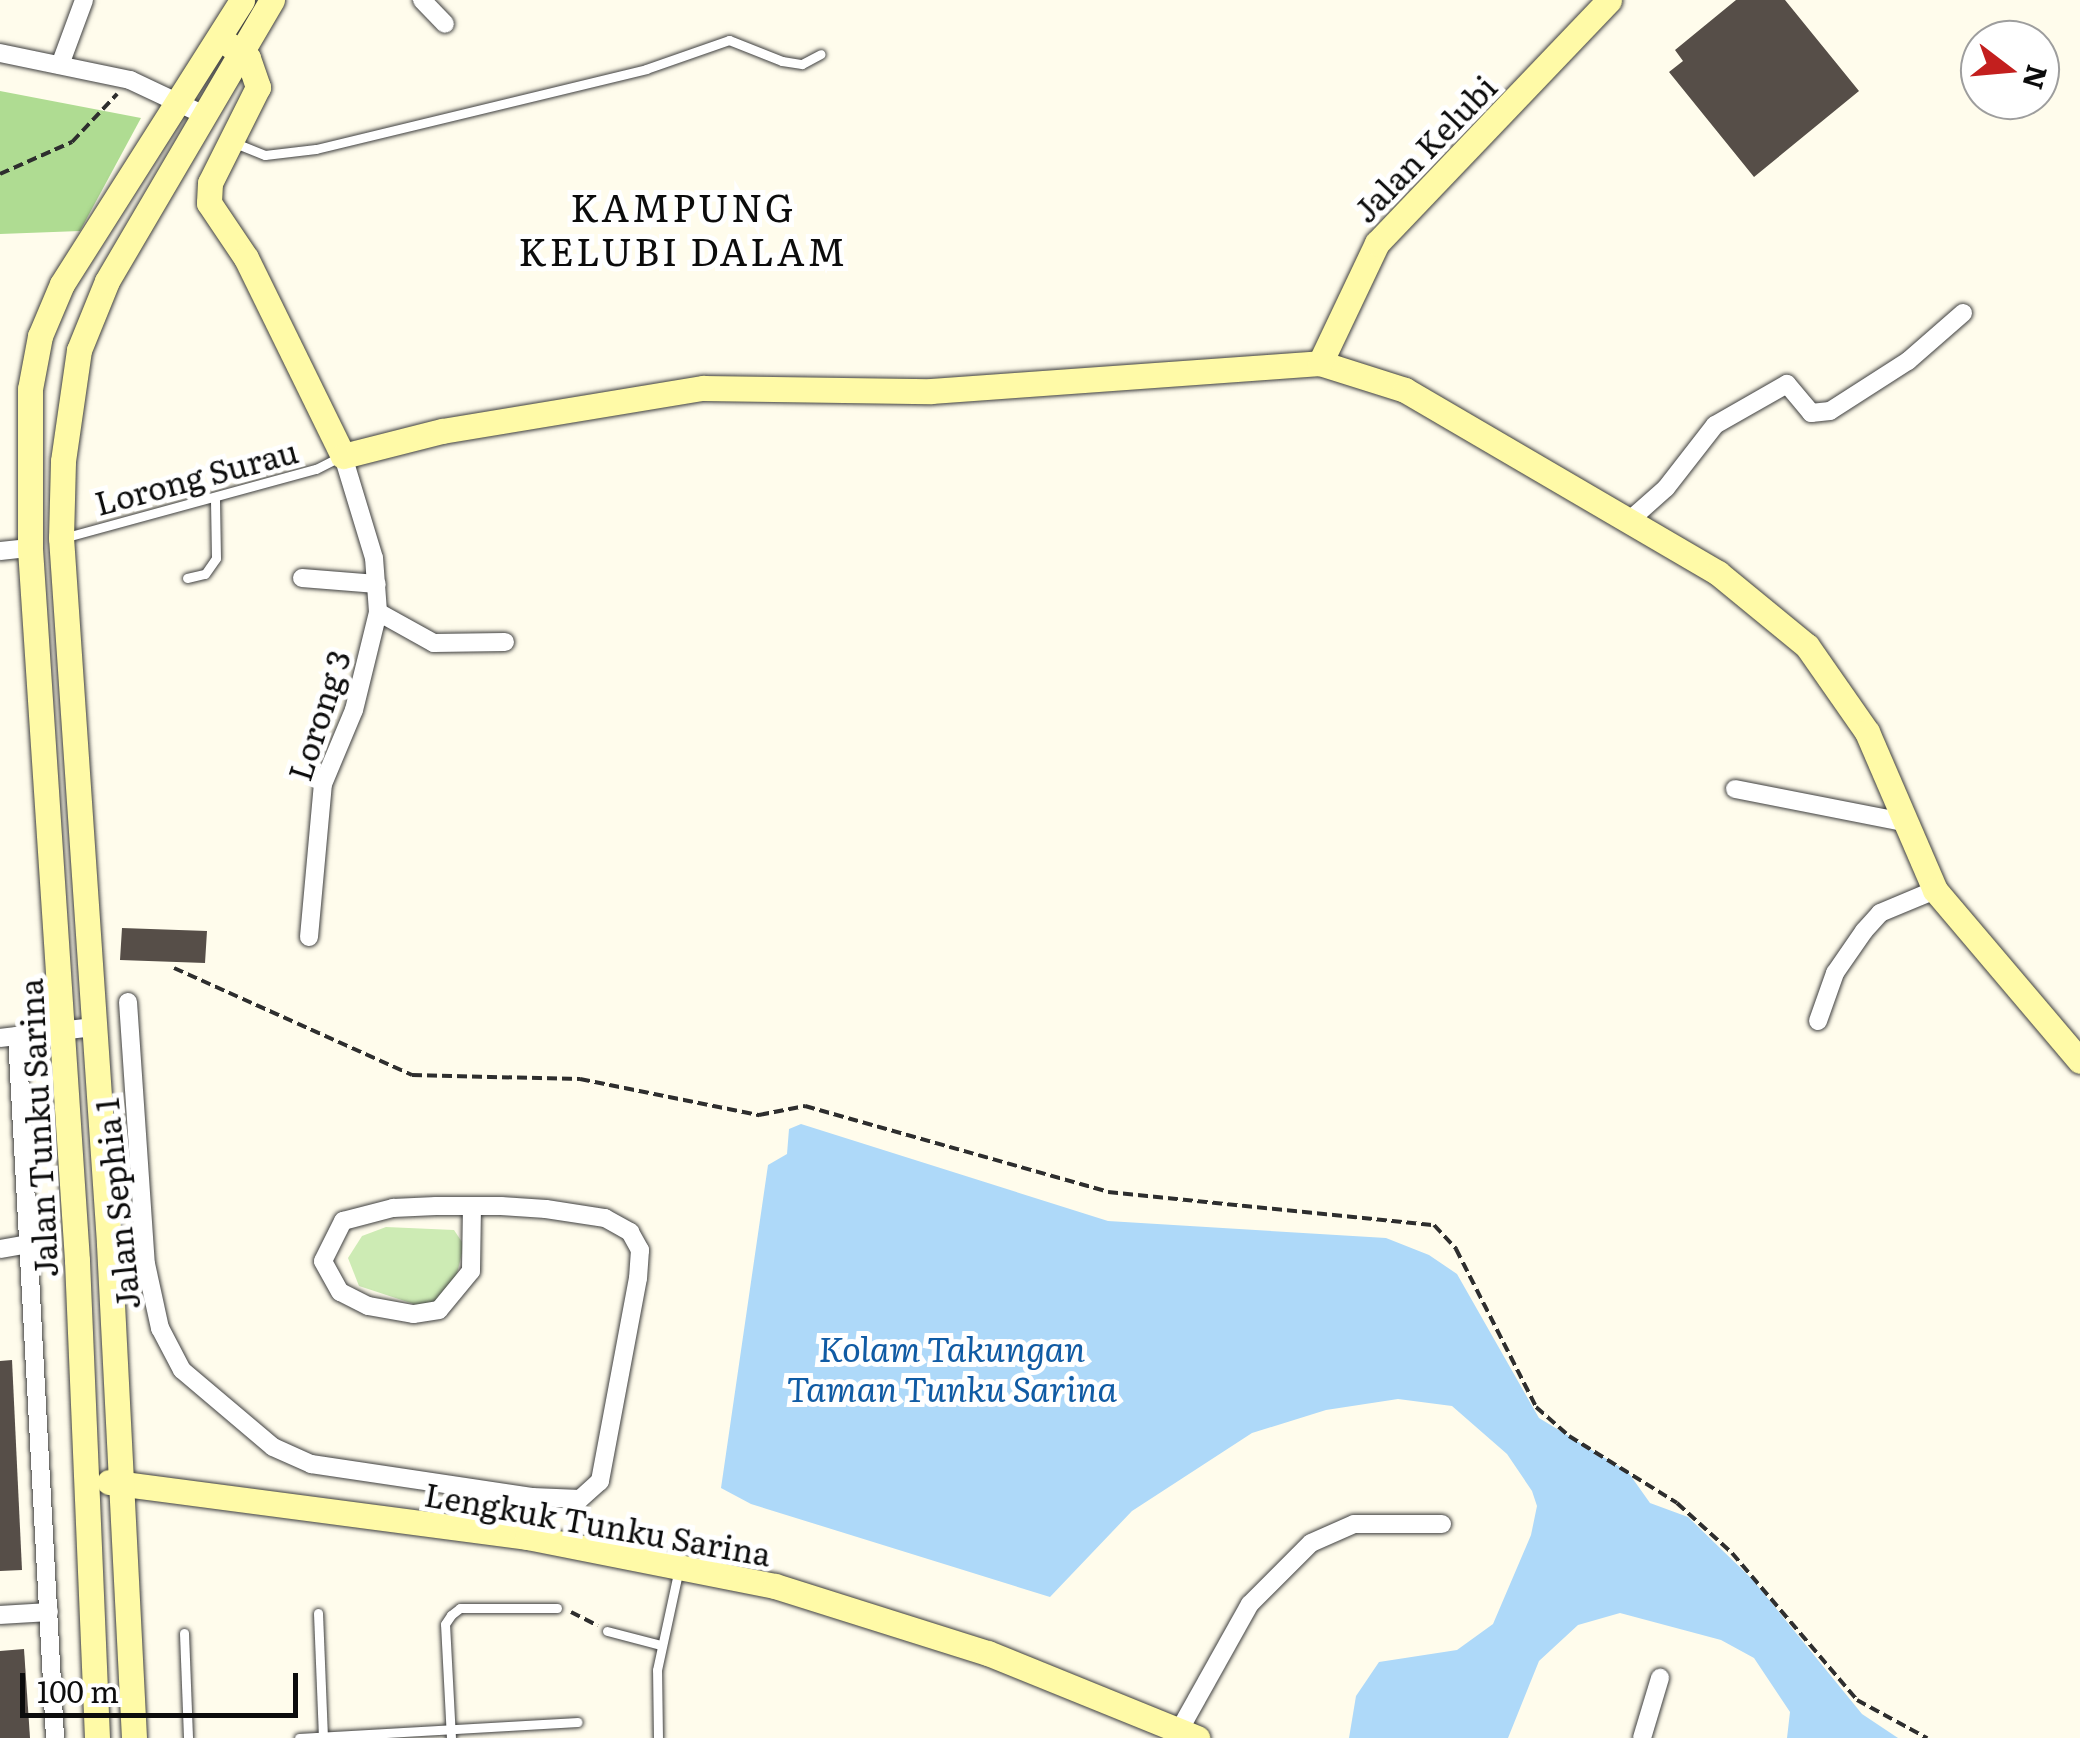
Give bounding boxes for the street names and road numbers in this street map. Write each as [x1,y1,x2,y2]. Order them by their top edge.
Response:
street label: Jalan Kelubi [1345,67,1503,229]
street label: Lorong Surau [90,430,302,522]
street label: Lorong 3 [279,645,357,785]
street label: Jalan Tunku Sarina [10,978,64,1278]
street label: Jalan Sephia 1 [86,1096,146,1312]
street label: Lengkuk Tunku Sarina [422,1474,774,1572]

